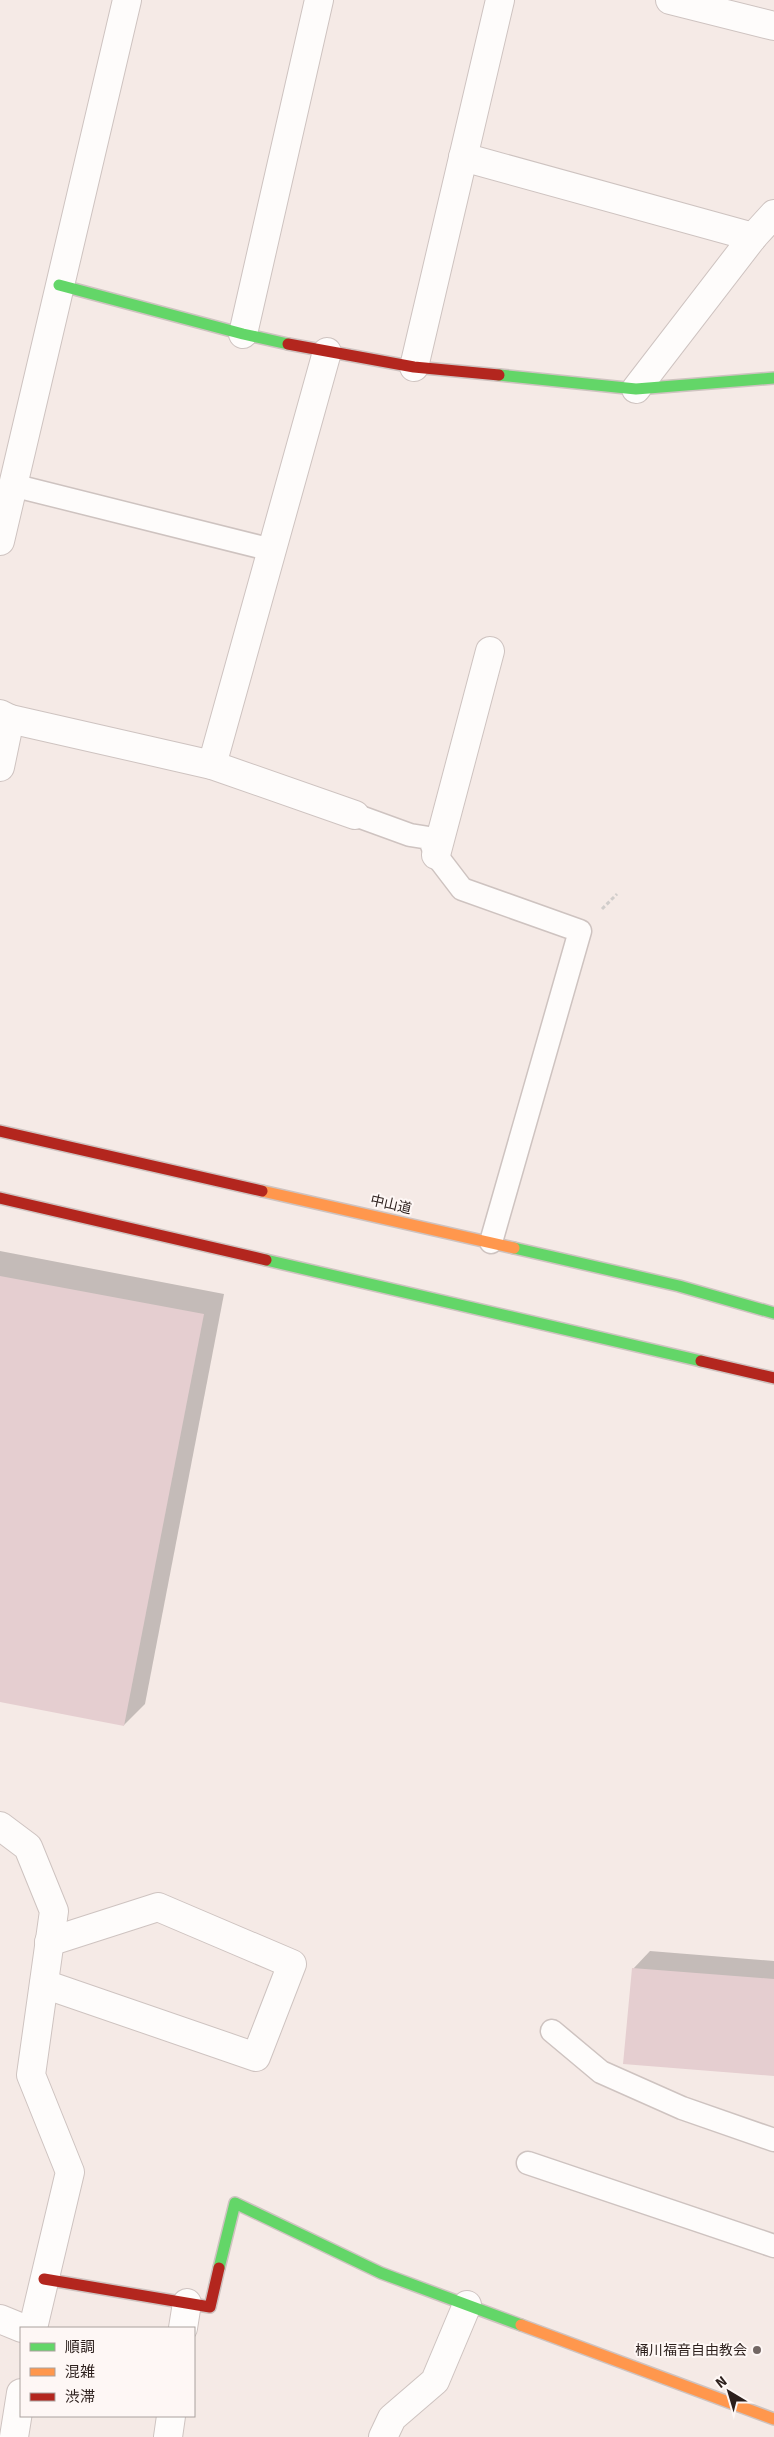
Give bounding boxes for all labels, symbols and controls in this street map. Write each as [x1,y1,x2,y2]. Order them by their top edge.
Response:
street label: 中山道 [369,1191,413,1217]
legend [20,2327,195,2417]
text: 順調 [65,2338,95,2356]
place label: 桶川福音自由教会 [635,2342,747,2359]
marker: 桶川福音自由教会 [751,2344,763,2356]
text: 混雑 [65,2363,95,2381]
north arrow [704,2367,754,2417]
text: N [712,2372,730,2392]
text: 渋滞 [65,2388,95,2406]

